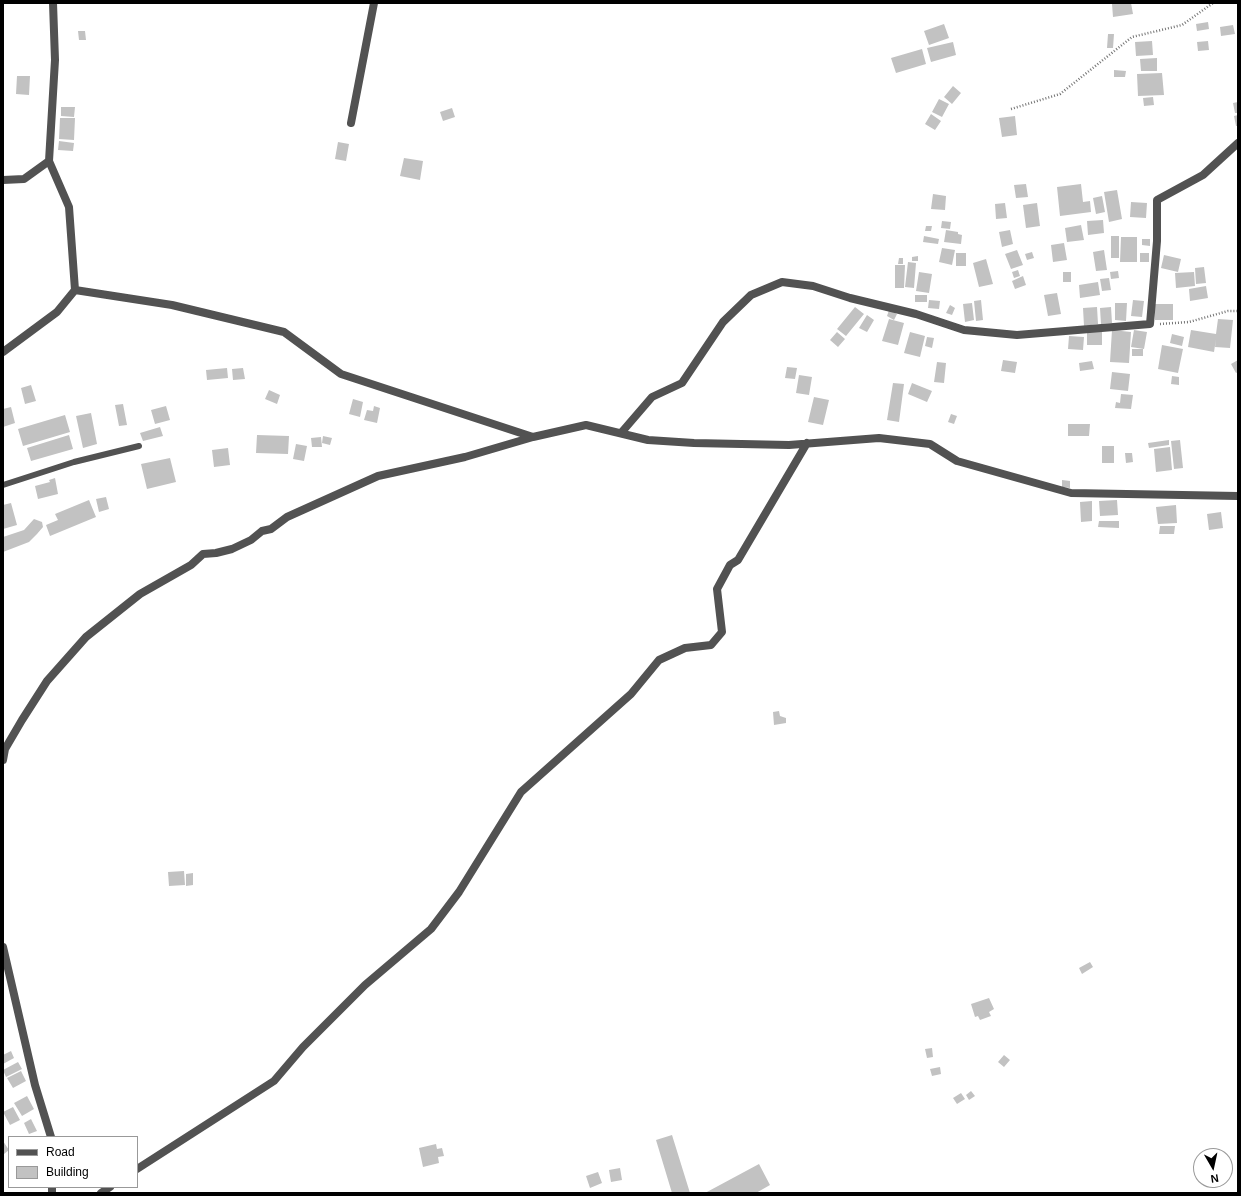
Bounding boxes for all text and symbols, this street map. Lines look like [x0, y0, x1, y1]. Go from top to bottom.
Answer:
legend [8, 1136, 138, 1188]
text: Road [46, 1145, 75, 1159]
north arrow [1193, 1148, 1233, 1188]
text: Building [46, 1165, 89, 1179]
text: N [1210, 1172, 1220, 1185]

